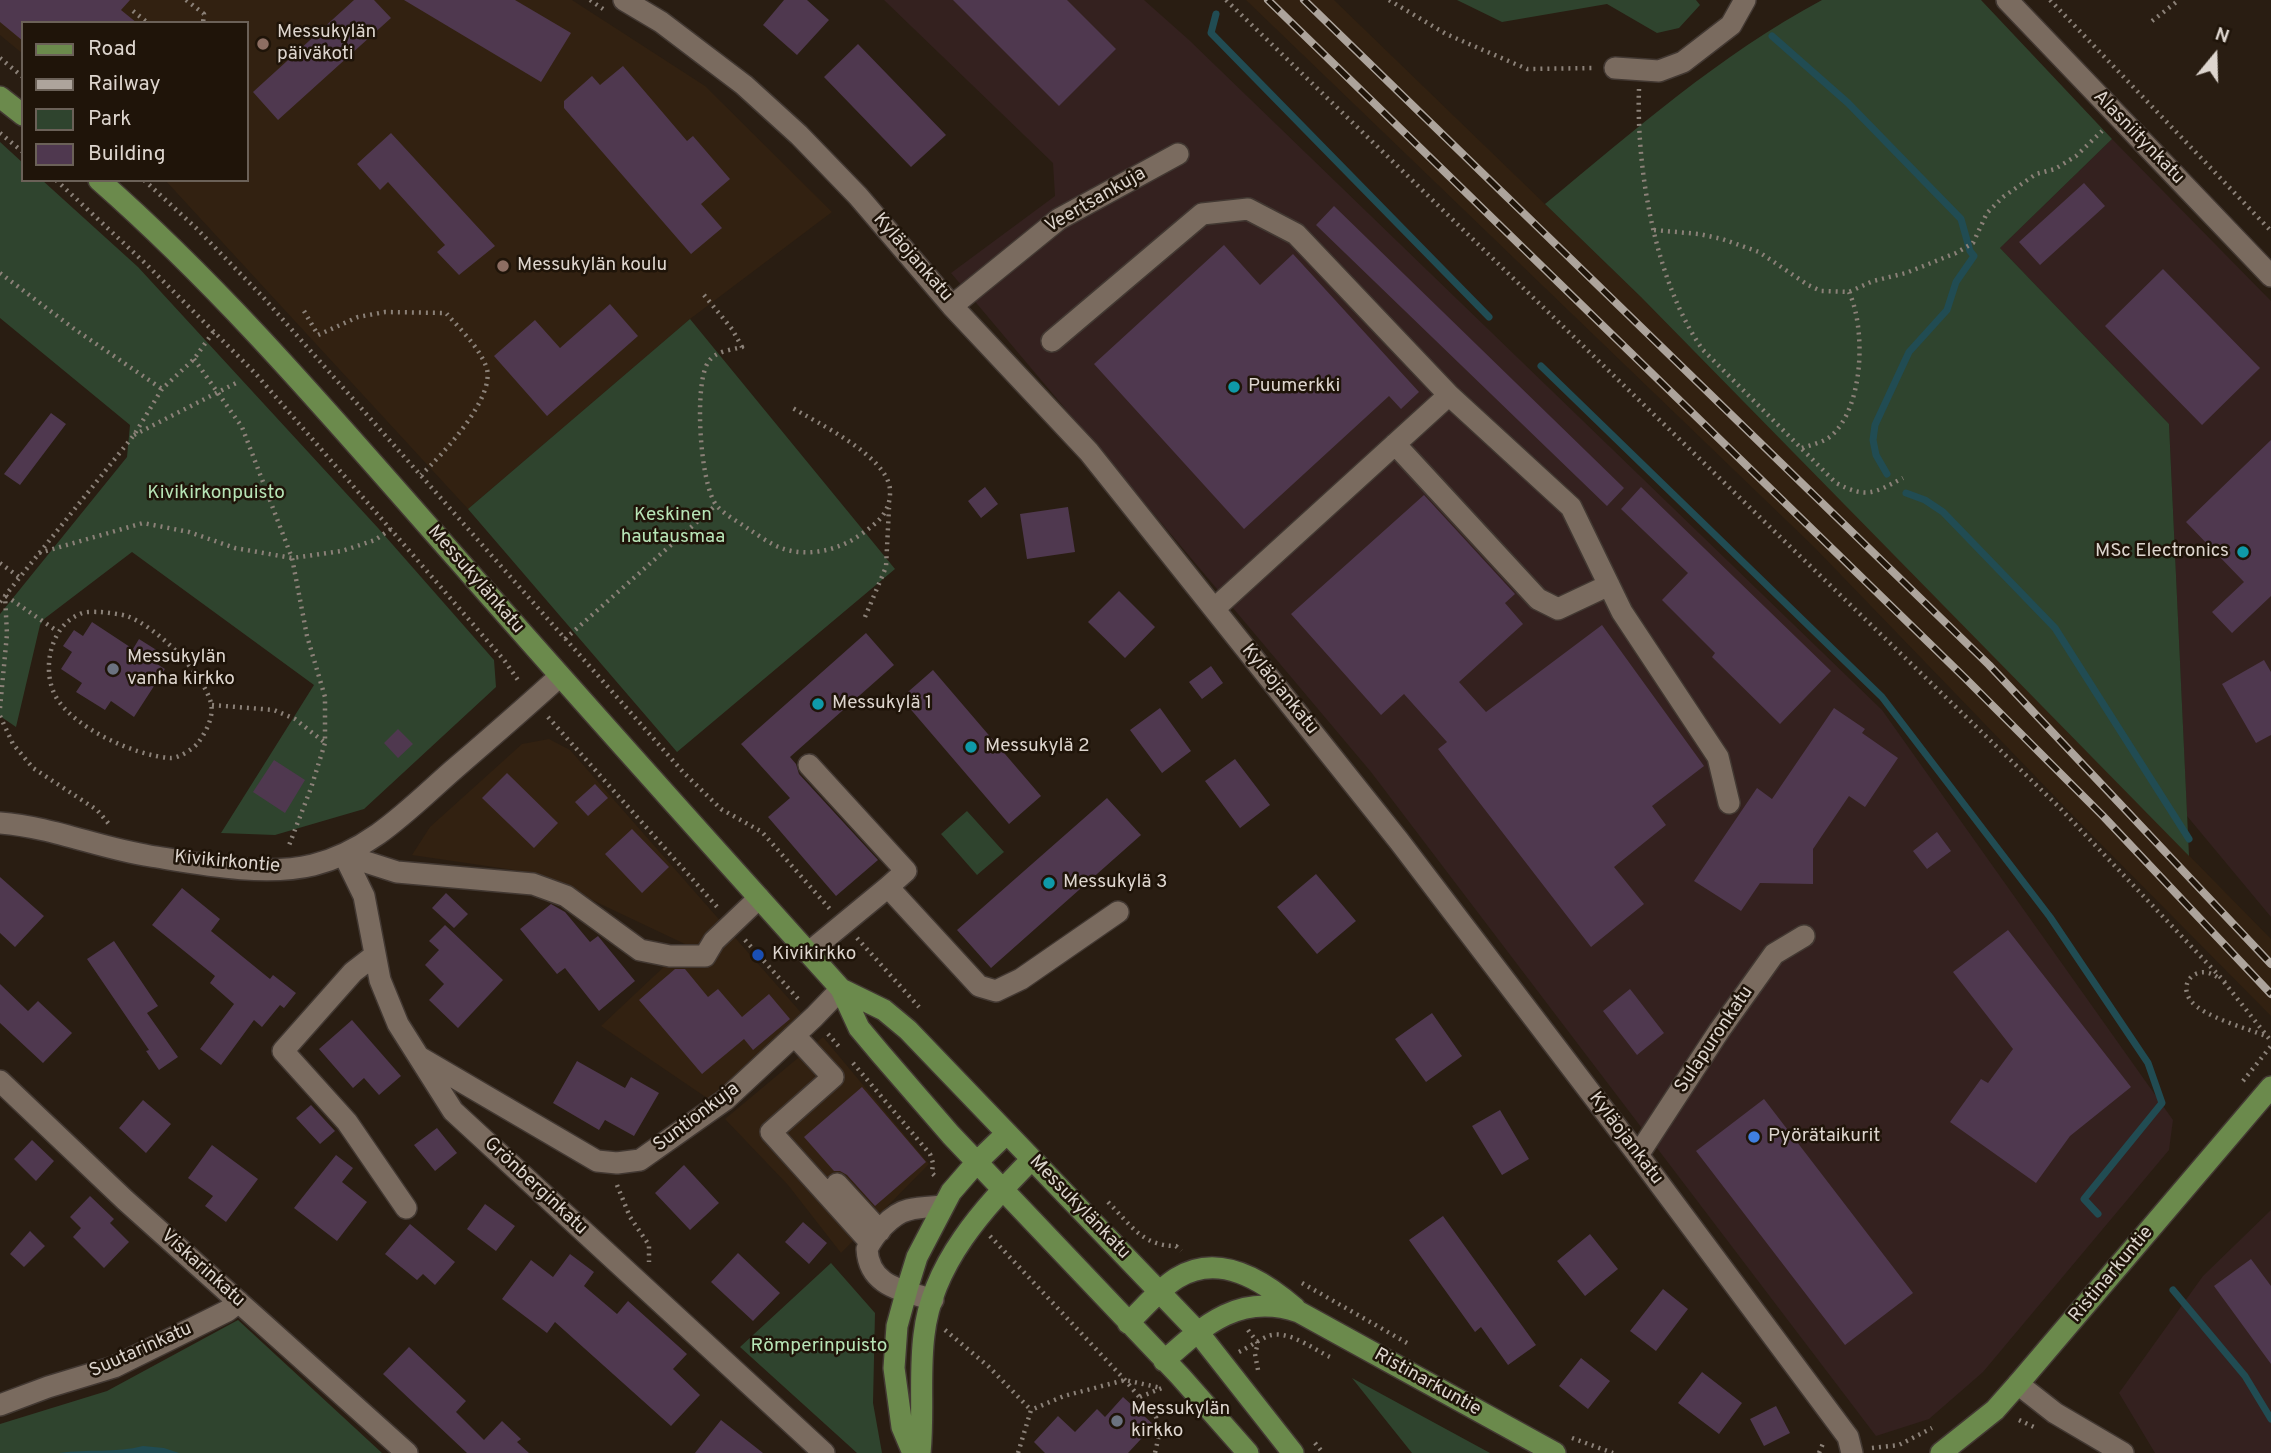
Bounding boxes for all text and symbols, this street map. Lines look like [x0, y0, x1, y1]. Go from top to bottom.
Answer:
legend [21, 21, 248, 182]
north arrow [2180, 21, 2250, 91]
place label: Messukylän päiväkoti [277, 22, 376, 66]
text: N [2211, 23, 2232, 50]
text: Road [88, 36, 137, 63]
marker: Messukylän päiväkoti [255, 36, 271, 52]
text: Railway [88, 71, 161, 98]
street label: Alasniitynkatu [2088, 86, 2188, 190]
text: Park [88, 106, 131, 133]
text: Building [88, 141, 166, 168]
street label: Veertsankuja [1042, 163, 1150, 239]
street label: Kyläojankatu [867, 209, 957, 307]
place label: Messukylän koulu [517, 255, 667, 277]
marker: Messukylän koulu [495, 258, 511, 274]
place label: Puumerkki [1248, 376, 1340, 398]
marker: Puumerkki [1226, 379, 1242, 395]
park label: Kivikirkonpuisto [147, 483, 285, 505]
park label: Keskinen hautausmaa [621, 505, 725, 549]
street label: Messukylänkatu [422, 521, 528, 639]
place label: MSc Electronics [2095, 541, 2229, 563]
marker: MSc Electronics [2235, 544, 2251, 560]
street label: Kyläojankatu [1236, 640, 1322, 740]
place label: Messukylän vanha kirkko [127, 647, 235, 691]
marker: Messukylän vanha kirkko [105, 661, 121, 677]
place label: Messukylä 1 [832, 693, 932, 715]
marker: Messukylä 1 [810, 696, 826, 712]
place label: Messukylä 2 [985, 736, 1090, 758]
marker: Messukylä 2 [963, 739, 979, 755]
street label: Kivikirkontie [173, 847, 281, 879]
place label: Messukylä 3 [1063, 872, 1167, 894]
marker: Messukylä 3 [1041, 875, 1057, 891]
place label: Kivikirkko [772, 944, 856, 966]
marker: Kivikirkko [750, 947, 766, 963]
street label: Sulapuronkatu [1671, 982, 1759, 1098]
street label: Suntionkuja [650, 1078, 744, 1158]
street label: Kyläojankatu [1583, 1088, 1667, 1190]
place label: Pyörätaikurit [1768, 1126, 1880, 1148]
marker: Pyörätaikurit [1746, 1129, 1762, 1145]
street label: Grönberginkatu [479, 1133, 591, 1241]
street label: Messukylänkatu [1024, 1151, 1134, 1265]
street label: Ristinarkuntie [2065, 1222, 2159, 1328]
street label: Viskarinkatu [155, 1225, 249, 1313]
street label: Suutarinkatu [86, 1318, 196, 1384]
park label: Römperinpuisto [751, 1336, 887, 1358]
street label: Ristinarkuntie [1369, 1344, 1485, 1422]
place label: Messukylän kirkko [1131, 1399, 1230, 1443]
marker: Messukylän kirkko [1109, 1413, 1125, 1429]

